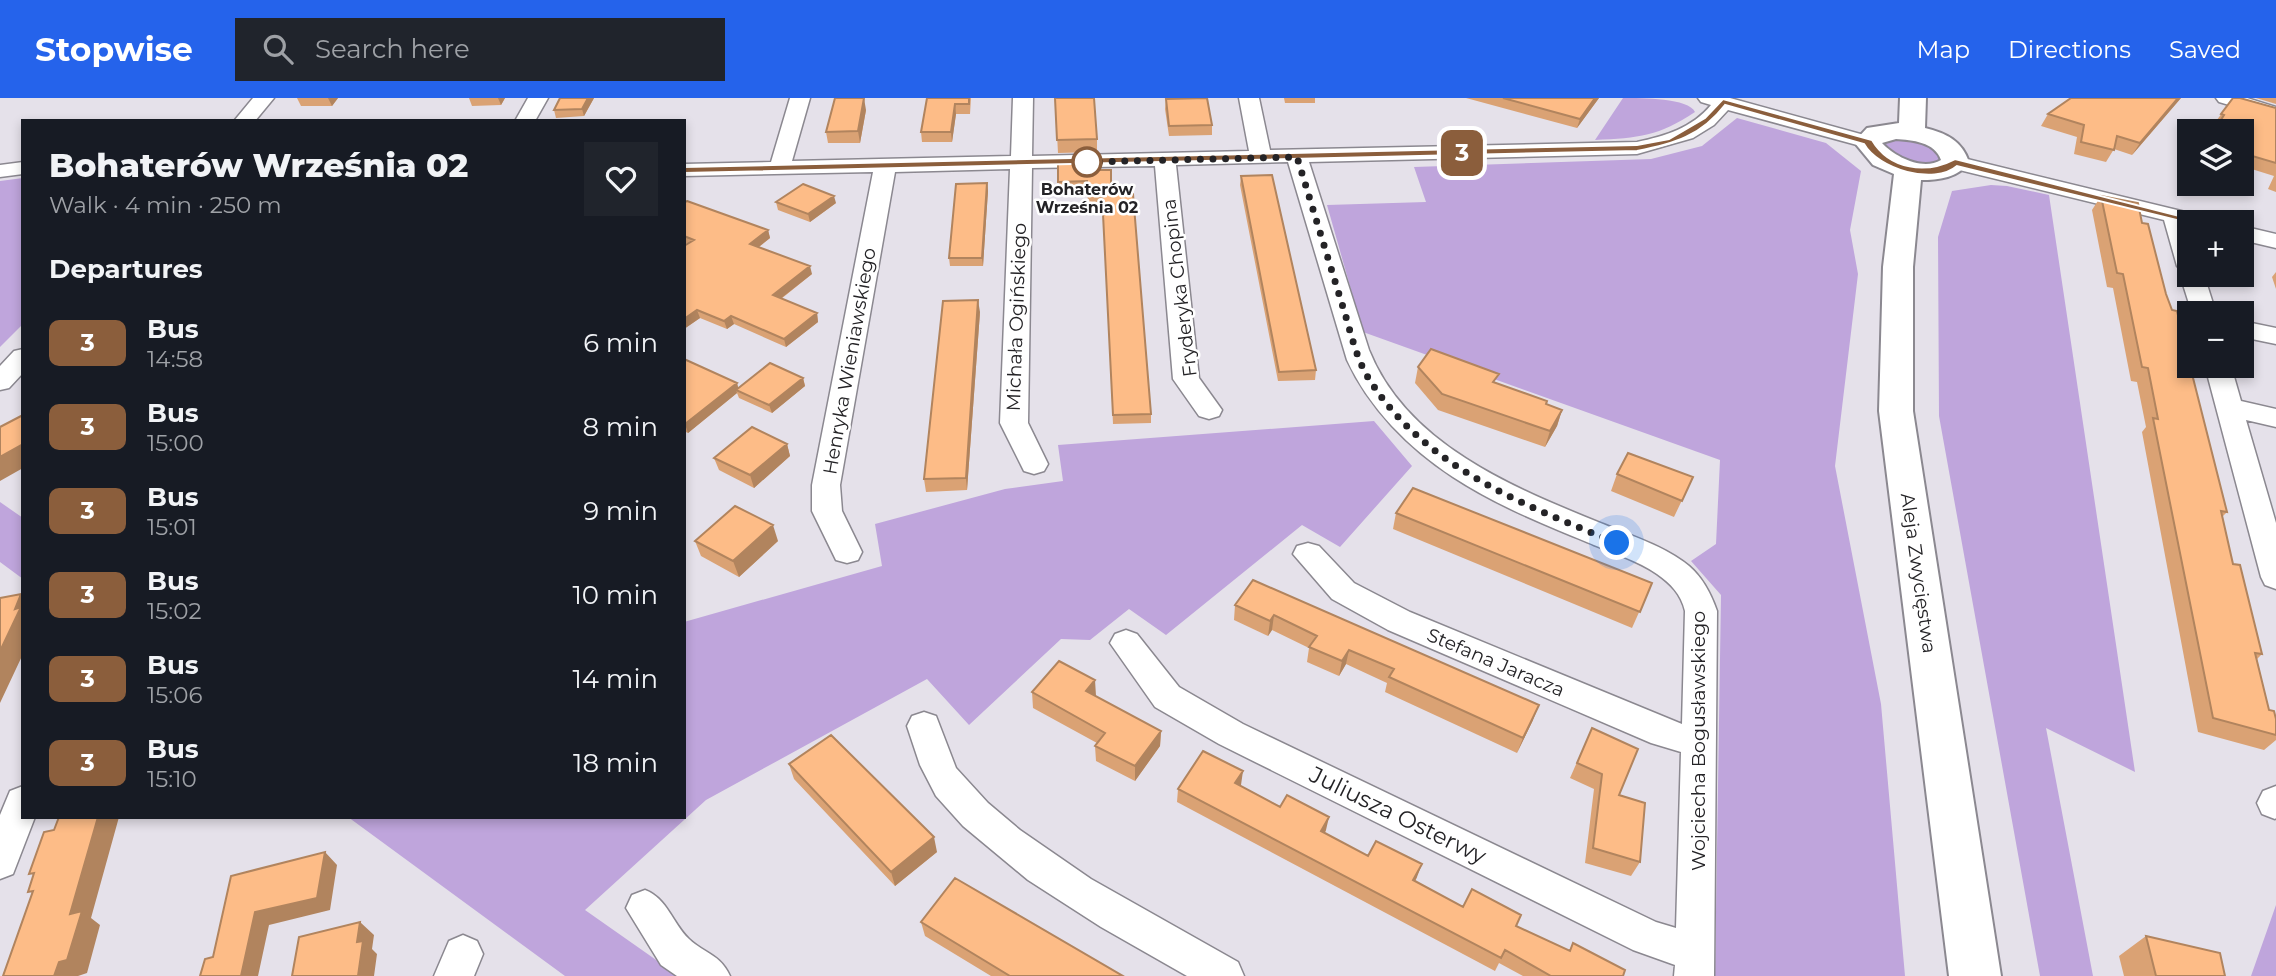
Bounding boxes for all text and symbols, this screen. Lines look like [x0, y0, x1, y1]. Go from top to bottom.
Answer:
search box [235, 18, 725, 81]
text: Stopwise [35, 29, 193, 69]
icon: search [259, 30, 297, 68]
text: Search here [315, 33, 470, 65]
text: Map [1917, 35, 1970, 64]
text: Directions [2008, 35, 2131, 64]
text: Saved [2169, 35, 2241, 64]
map controls [2177, 119, 2254, 378]
button: layers [2177, 119, 2254, 196]
line badge: 3 [1439, 130, 1485, 176]
text: 3 [1455, 138, 1469, 167]
button: heart [584, 142, 658, 216]
text: Bohaterów Września 02 [49, 145, 468, 185]
marker: Bohaterów Września 02 [1072, 147, 1102, 177]
place label: Bohaterów Września 02 [1036, 180, 1138, 217]
text: Walk · 4 min · 250 m [49, 191, 282, 219]
street label: Fryderyka Chopina [1157, 198, 1202, 378]
button: + [2177, 210, 2254, 287]
street label: Michała Ogińskiego [1002, 222, 1031, 412]
street label: Henryka Wieniawskiego [818, 246, 881, 476]
text: Departures [49, 253, 203, 285]
button: − [2177, 301, 2254, 378]
text: Bus [147, 313, 199, 345]
text: 6 min [583, 327, 658, 359]
text: 3 [80, 328, 95, 357]
text: 14:58 [147, 345, 203, 373]
text: Bus [147, 397, 199, 429]
text: 8 min [582, 411, 658, 443]
text: 3 [80, 412, 95, 441]
text: 15:00 [147, 429, 204, 457]
text: Bus [147, 481, 199, 513]
street label: Aleja Zwycięstwa [1896, 491, 1941, 655]
text: 9 min [583, 495, 658, 527]
text: 3 [80, 496, 95, 525]
text: 15:01 [147, 513, 197, 541]
your location [1599, 525, 1634, 560]
text: Bus [147, 565, 199, 597]
text: 10 min [572, 579, 658, 611]
text: 3 [80, 580, 95, 609]
text: 15:02 [147, 597, 202, 625]
street label: Wojciecha Bogusławskiego [1687, 611, 1710, 871]
street label: Stefana Jaracza [1424, 623, 1568, 702]
text: Bus [147, 649, 199, 681]
text: 14 min [572, 663, 658, 695]
text: 3 [80, 664, 95, 693]
text: 15:06 [147, 681, 202, 709]
text: Bus [147, 733, 199, 765]
text: 18 min [573, 747, 658, 779]
text: 3 [80, 748, 95, 777]
street label: Juliusza Osterwy [1304, 760, 1491, 870]
text: 15:10 [147, 765, 197, 793]

